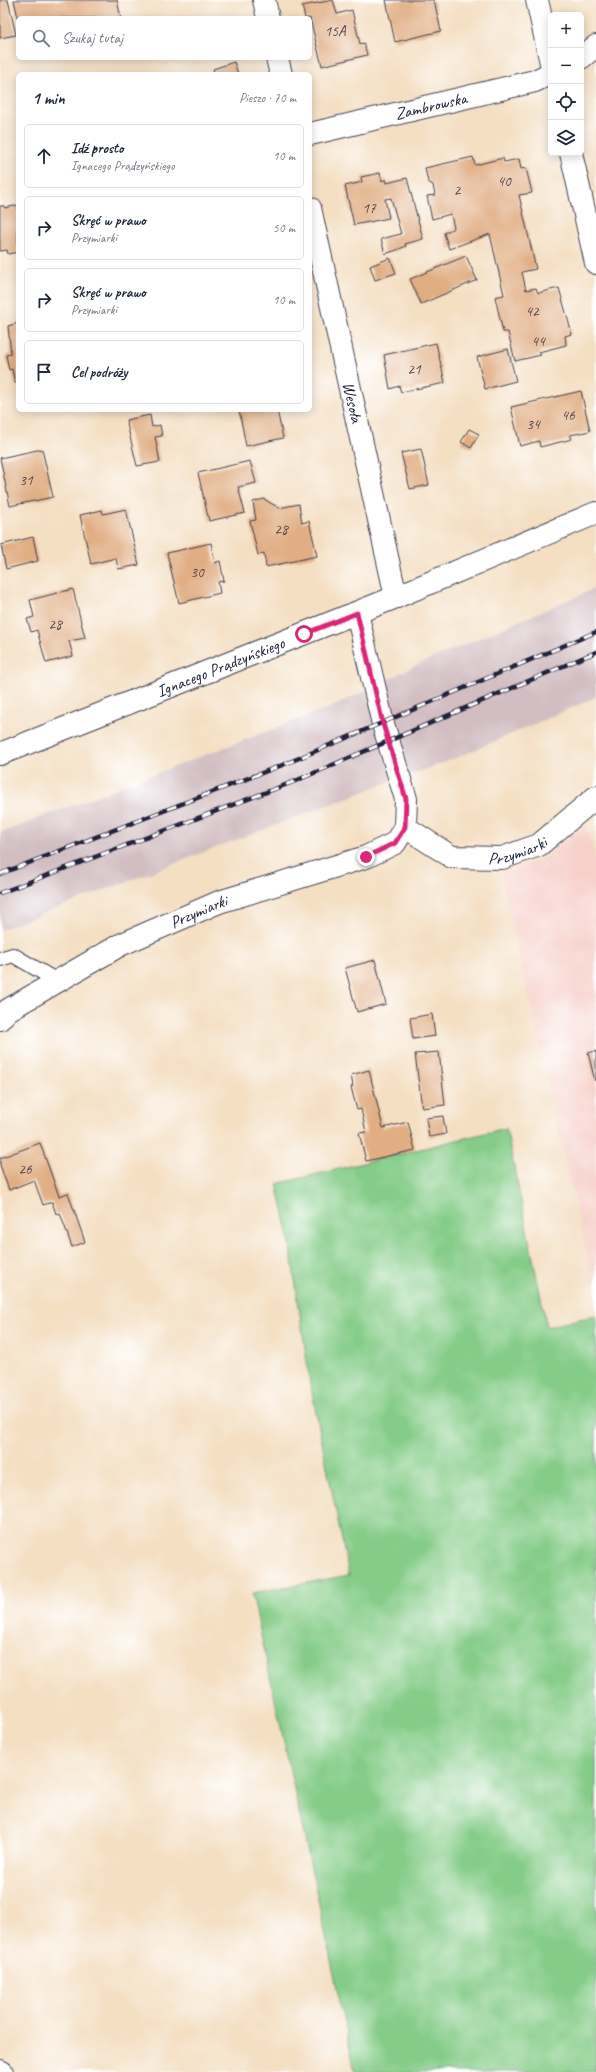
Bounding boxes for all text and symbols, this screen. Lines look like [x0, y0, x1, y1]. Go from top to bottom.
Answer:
map controls [548, 12, 584, 156]
button: + [548, 12, 584, 48]
search box [16, 16, 312, 60]
house number: 15A [324, 22, 347, 41]
icon: search [30, 27, 52, 49]
text: Szukaj tutaj [62, 29, 123, 48]
button: − [548, 48, 584, 84]
button: locate [548, 84, 584, 120]
street label: Zambrowska [393, 87, 471, 125]
text: 1 min [32, 88, 65, 109]
text: Pieszo · 70 m [239, 90, 296, 106]
button: layers [548, 120, 584, 156]
text: Idź prosto [71, 139, 124, 158]
icon: ahead [33, 145, 55, 167]
text: 10 m [273, 148, 295, 164]
text: Ignacego Prądzyńskiego [71, 158, 175, 174]
house number: 40 [497, 172, 512, 191]
house number: 2 [454, 181, 462, 200]
house number: 17 [362, 199, 377, 218]
text: Skręć w prawo [71, 211, 146, 230]
icon: right [33, 217, 55, 239]
text: 50 m [273, 220, 295, 236]
text: Przymiarki [71, 230, 117, 246]
text: Skręć w prawo [71, 283, 146, 302]
icon: right [33, 289, 55, 311]
text: 10 m [273, 292, 295, 308]
text: Przymiarki [71, 302, 117, 318]
house number: 42 [525, 302, 540, 321]
house number: 44 [531, 332, 546, 351]
house number: 21 [407, 360, 422, 379]
icon: arrive [33, 361, 55, 383]
text: Cel podróży [71, 363, 127, 382]
street label: Wesoła [338, 380, 367, 426]
house number: 46 [561, 406, 576, 425]
house number: 34 [526, 415, 541, 434]
house number: 31 [19, 471, 34, 490]
house number: 28 [274, 520, 289, 539]
house number: 30 [190, 563, 205, 582]
house number: 28 [48, 615, 63, 634]
route start [295, 625, 313, 643]
street label: Ignacego Prądzyńskiego [154, 632, 288, 702]
street label: Przymiarki [488, 831, 554, 869]
route end [357, 848, 375, 866]
street label: Przymiarki [167, 889, 232, 933]
house number: 26 [18, 1160, 33, 1179]

